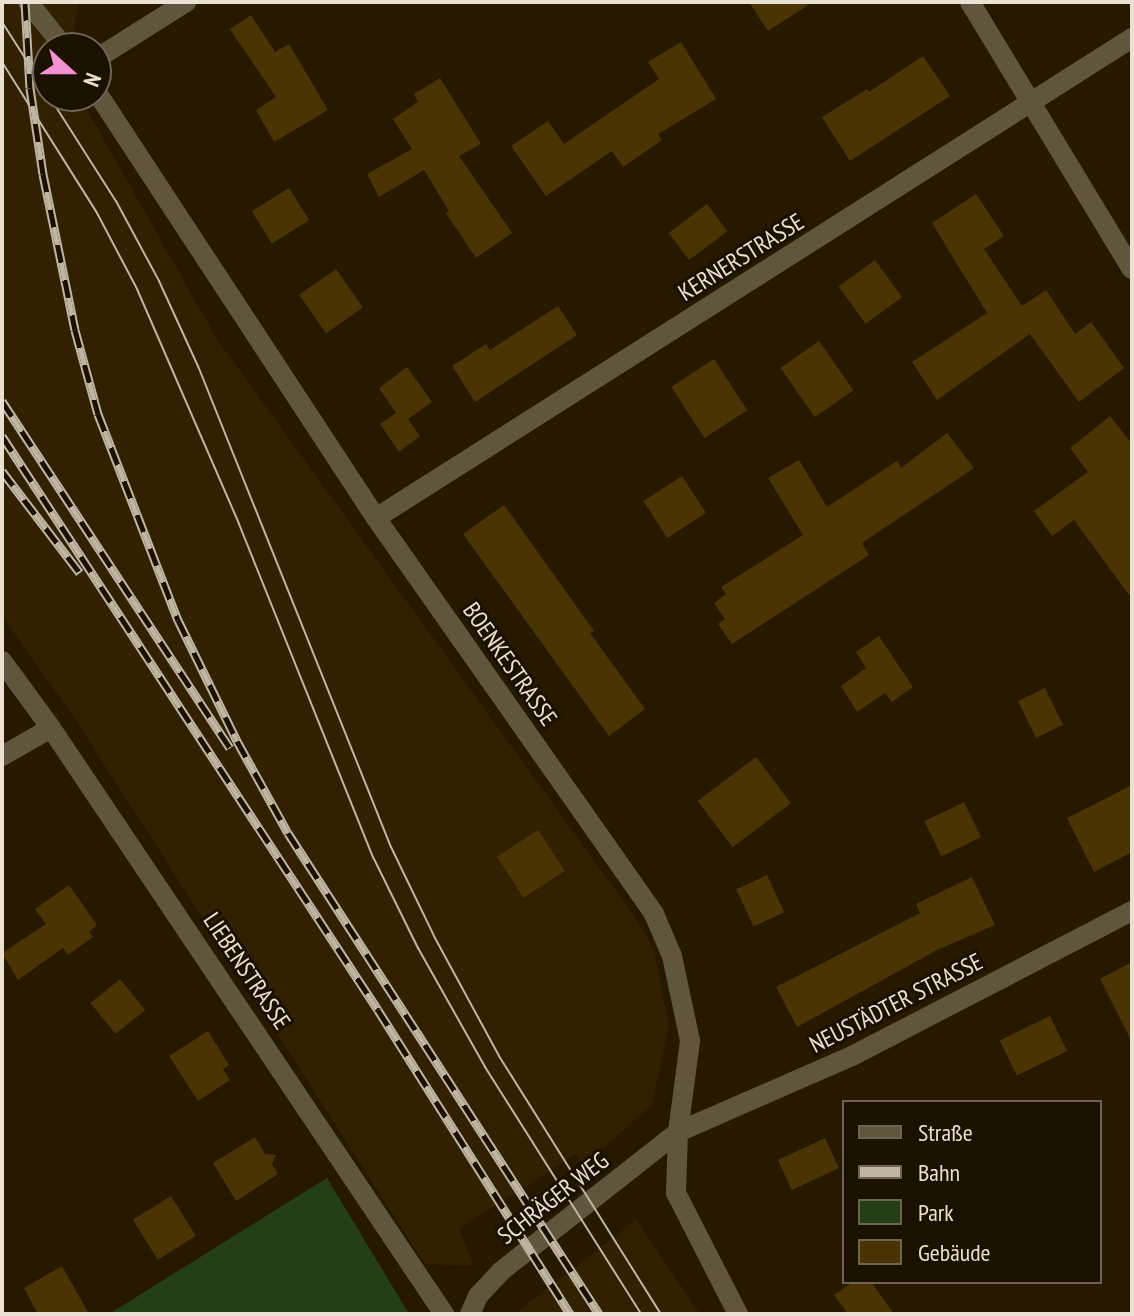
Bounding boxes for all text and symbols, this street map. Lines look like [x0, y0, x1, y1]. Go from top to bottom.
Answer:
north arrow [32, 32, 112, 112]
text: N [77, 69, 108, 90]
street label: KERNERSTRASSE [673, 207, 809, 307]
street label: BOENKESTRASSE [457, 597, 563, 731]
street label: LIEBENSTRASSE [197, 907, 297, 1035]
street label: NEUSTÄDTER STRASSE [805, 947, 987, 1059]
legend [842, 1100, 1102, 1284]
text: Straße [918, 1117, 973, 1148]
street label: SCHRÄGER WEG [492, 1146, 614, 1250]
text: Bahn [918, 1157, 960, 1188]
text: Park [918, 1197, 954, 1228]
text: Gebäude [918, 1237, 990, 1268]

